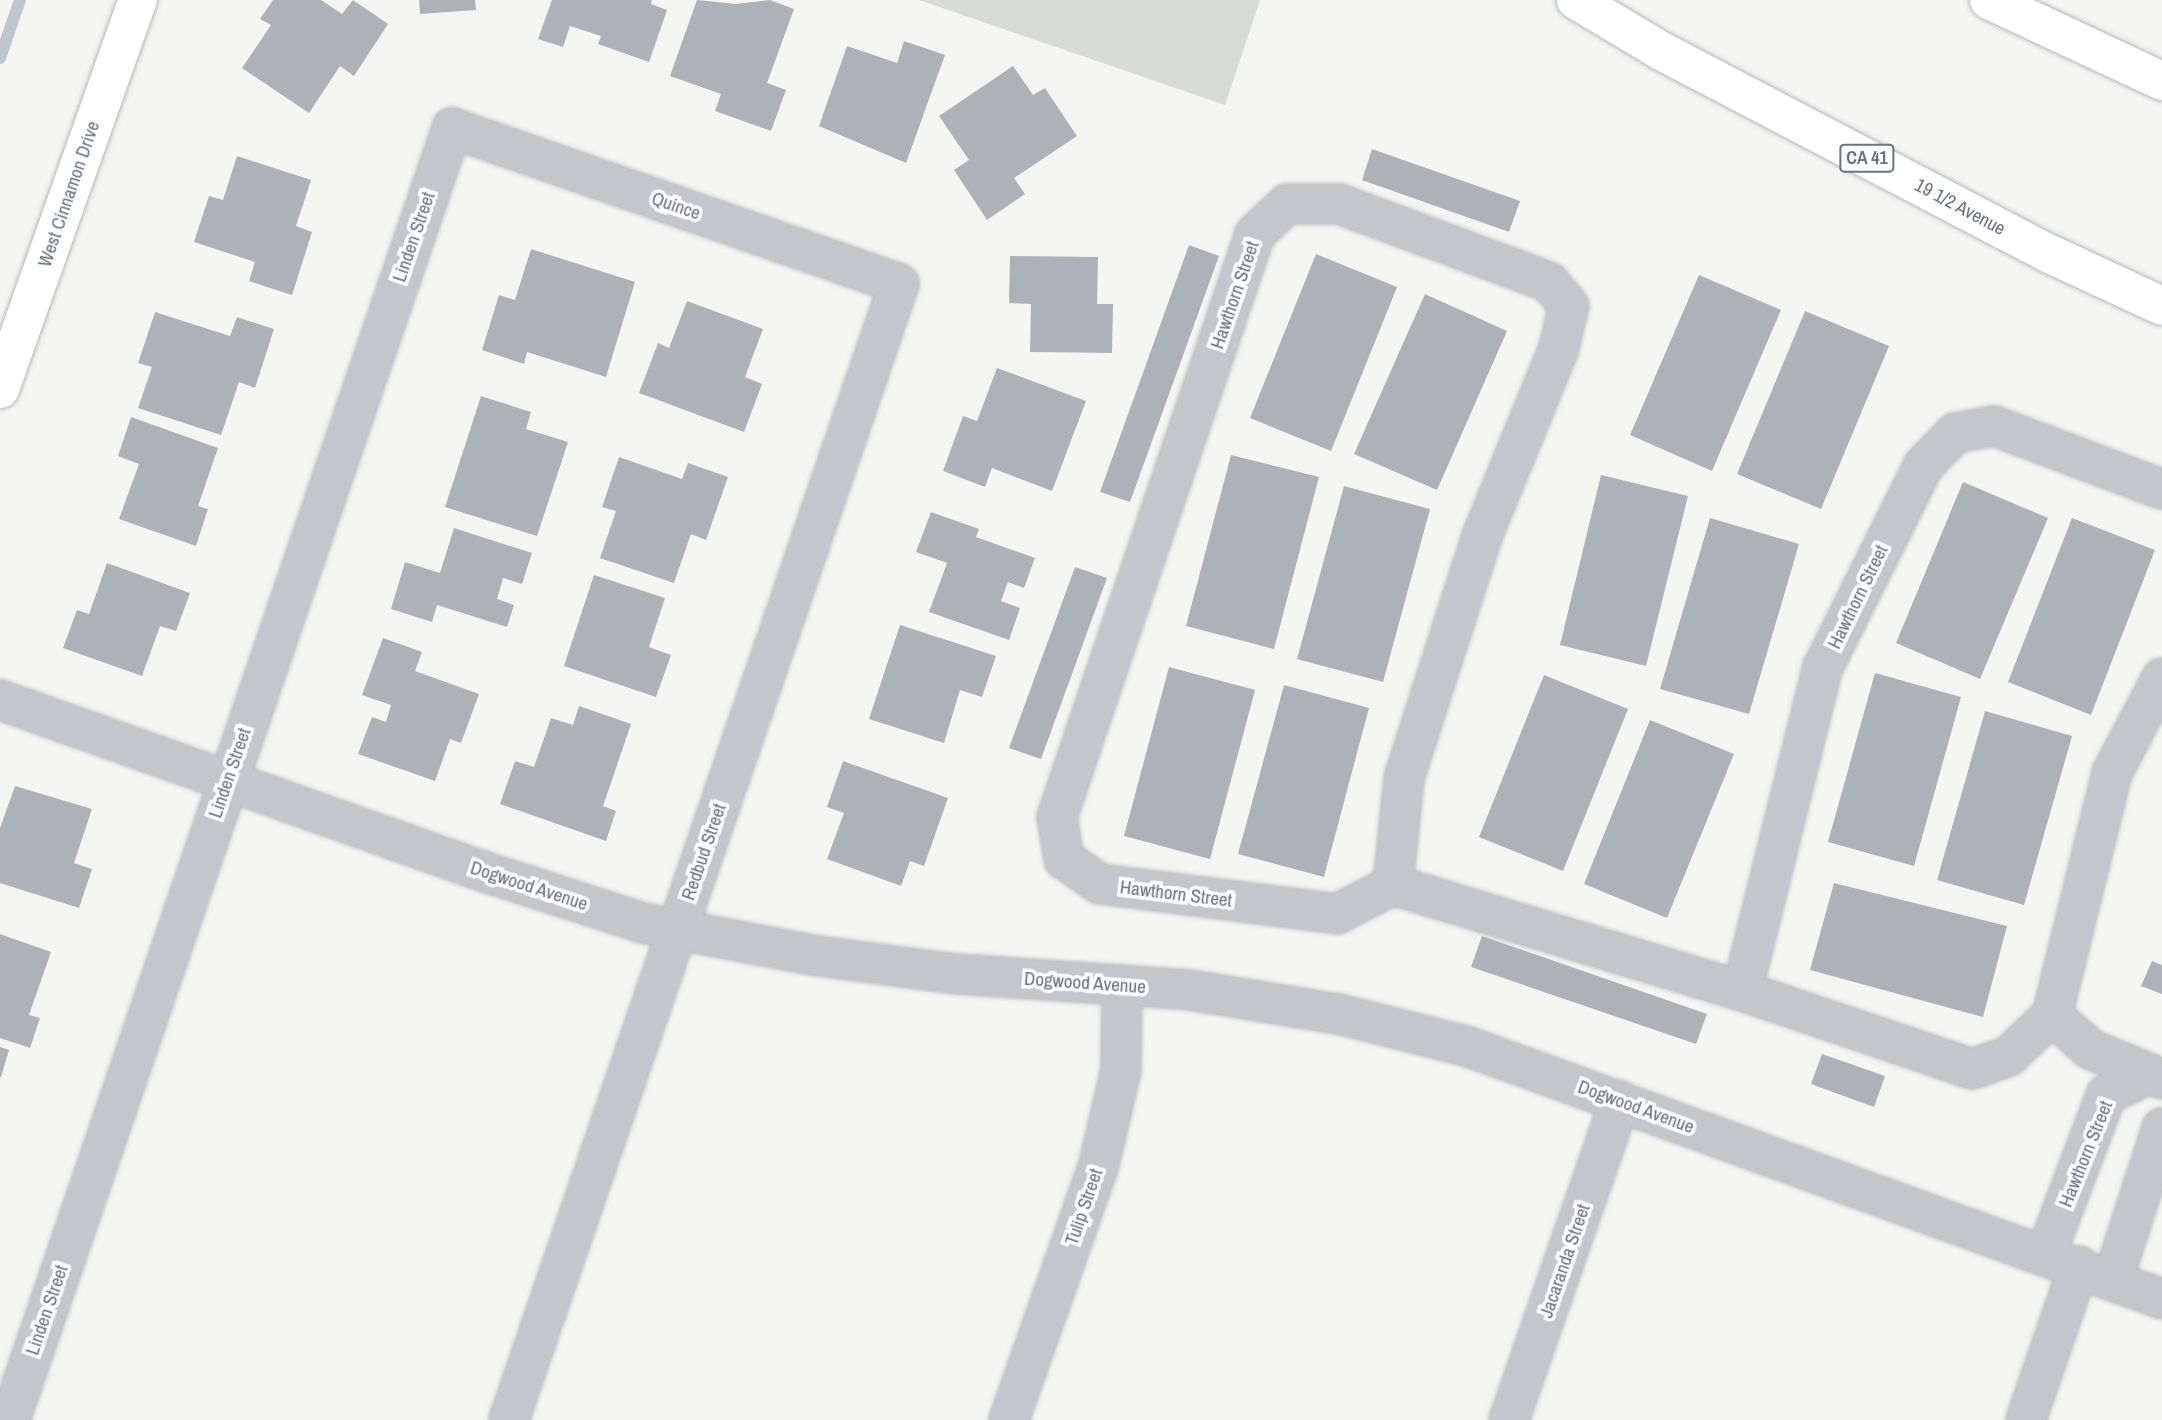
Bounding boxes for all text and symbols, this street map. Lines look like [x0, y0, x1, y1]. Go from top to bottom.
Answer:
street label: West Cinnamon Drive [33, 118, 105, 270]
road number: CA 41 [1839, 144, 1895, 173]
street label: 19 1/2 Avenue [1910, 173, 2010, 241]
street label: Quince [649, 187, 703, 225]
street label: Linden Street [388, 189, 440, 285]
street label: Hawthorn Street [1206, 238, 1264, 352]
street label: Hawthorn Street [1823, 541, 1893, 653]
street label: Linden Street [204, 725, 256, 821]
street label: Redbud Street [677, 801, 731, 903]
street label: Dogwood Avenue [467, 856, 591, 916]
street label: Hawthorn Street [1119, 876, 1233, 912]
street label: Dogwood Avenue [1023, 967, 1147, 999]
street label: Dogwood Avenue [1574, 1075, 1698, 1139]
street label: Hawthorn Street [2054, 1098, 2118, 1210]
street label: Tulip Street [1060, 1166, 1108, 1248]
street label: Jacaranda Street [1535, 1201, 1595, 1321]
street label: Linden Street [21, 1262, 73, 1358]

